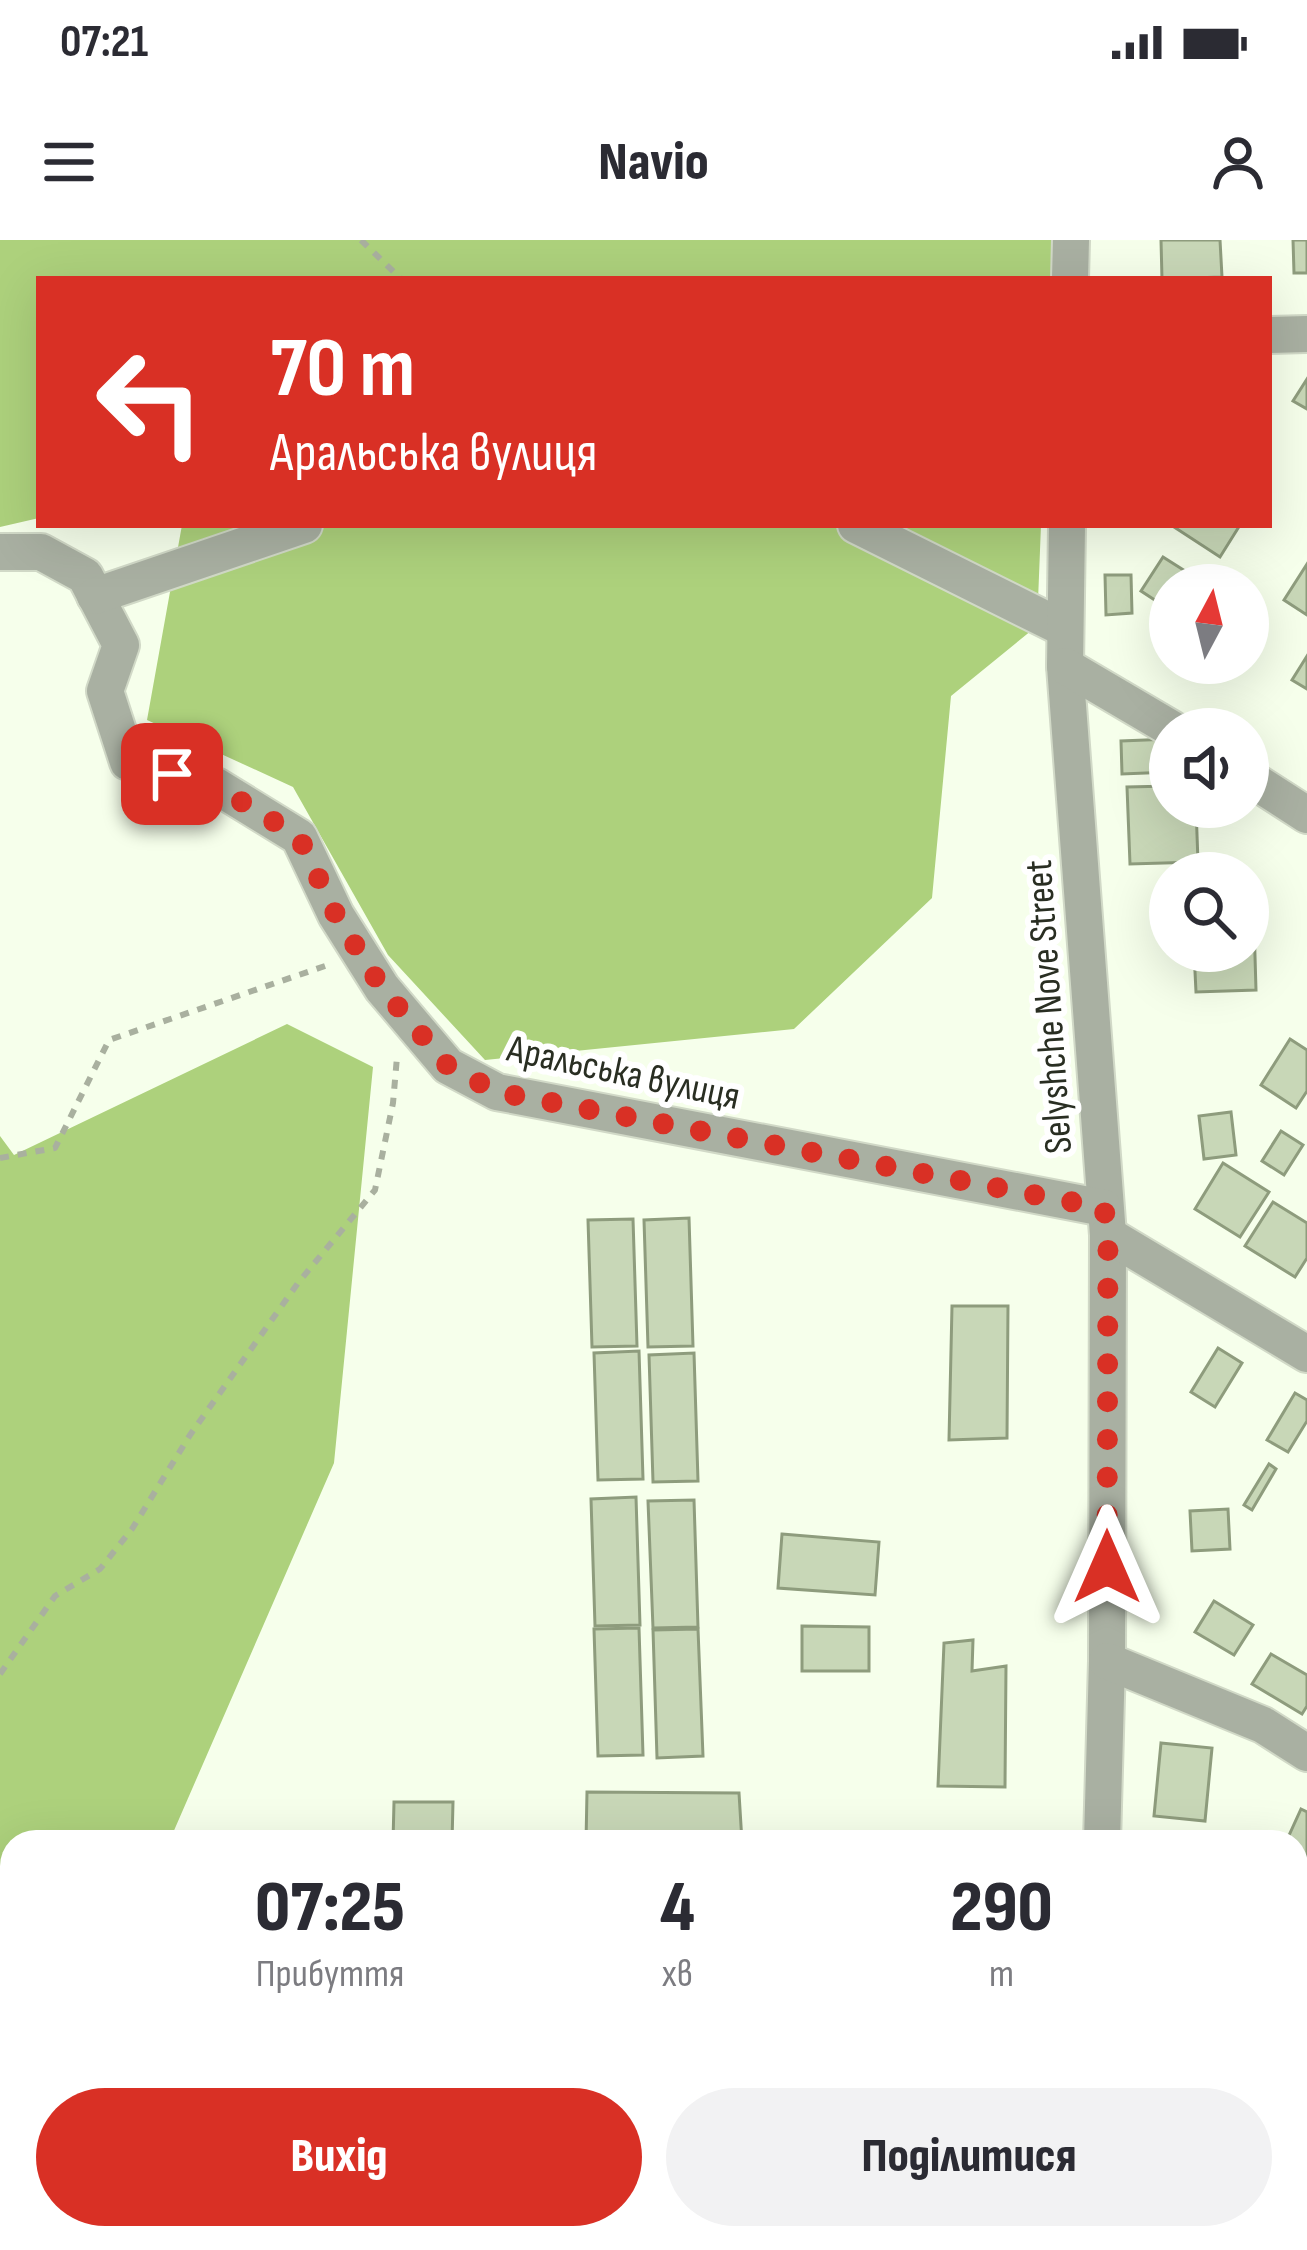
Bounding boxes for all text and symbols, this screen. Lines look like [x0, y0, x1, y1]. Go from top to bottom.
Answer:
text: 07:21 [60, 15, 148, 70]
icon: menu [36, 129, 102, 195]
icon: person [1205, 129, 1271, 195]
text: Navio [598, 130, 709, 195]
text: 70 m [270, 319, 415, 420]
icon: left [72, 324, 228, 480]
text: Аральська вулиця [270, 421, 597, 486]
north arrow [1149, 564, 1269, 684]
map controls [1149, 564, 1269, 972]
button: sound [1149, 708, 1269, 828]
pin [121, 723, 223, 825]
icon: arrive [139, 741, 205, 807]
button: search [1149, 852, 1269, 972]
street label: Selyshche Nove Street [1016, 858, 1083, 1155]
street label: Аральська вулиця [502, 1026, 744, 1121]
position arrow [1044, 1504, 1170, 1630]
text: 07:25 [255, 1865, 405, 1952]
text: 4 [660, 1865, 695, 1952]
text: 290 [950, 1865, 1053, 1952]
text: Прибуття [256, 1951, 404, 1998]
text: хв [662, 1951, 693, 1998]
text: m [989, 1951, 1014, 1998]
button: Вихід [36, 2088, 642, 2226]
button: Поділитися [666, 2088, 1272, 2226]

